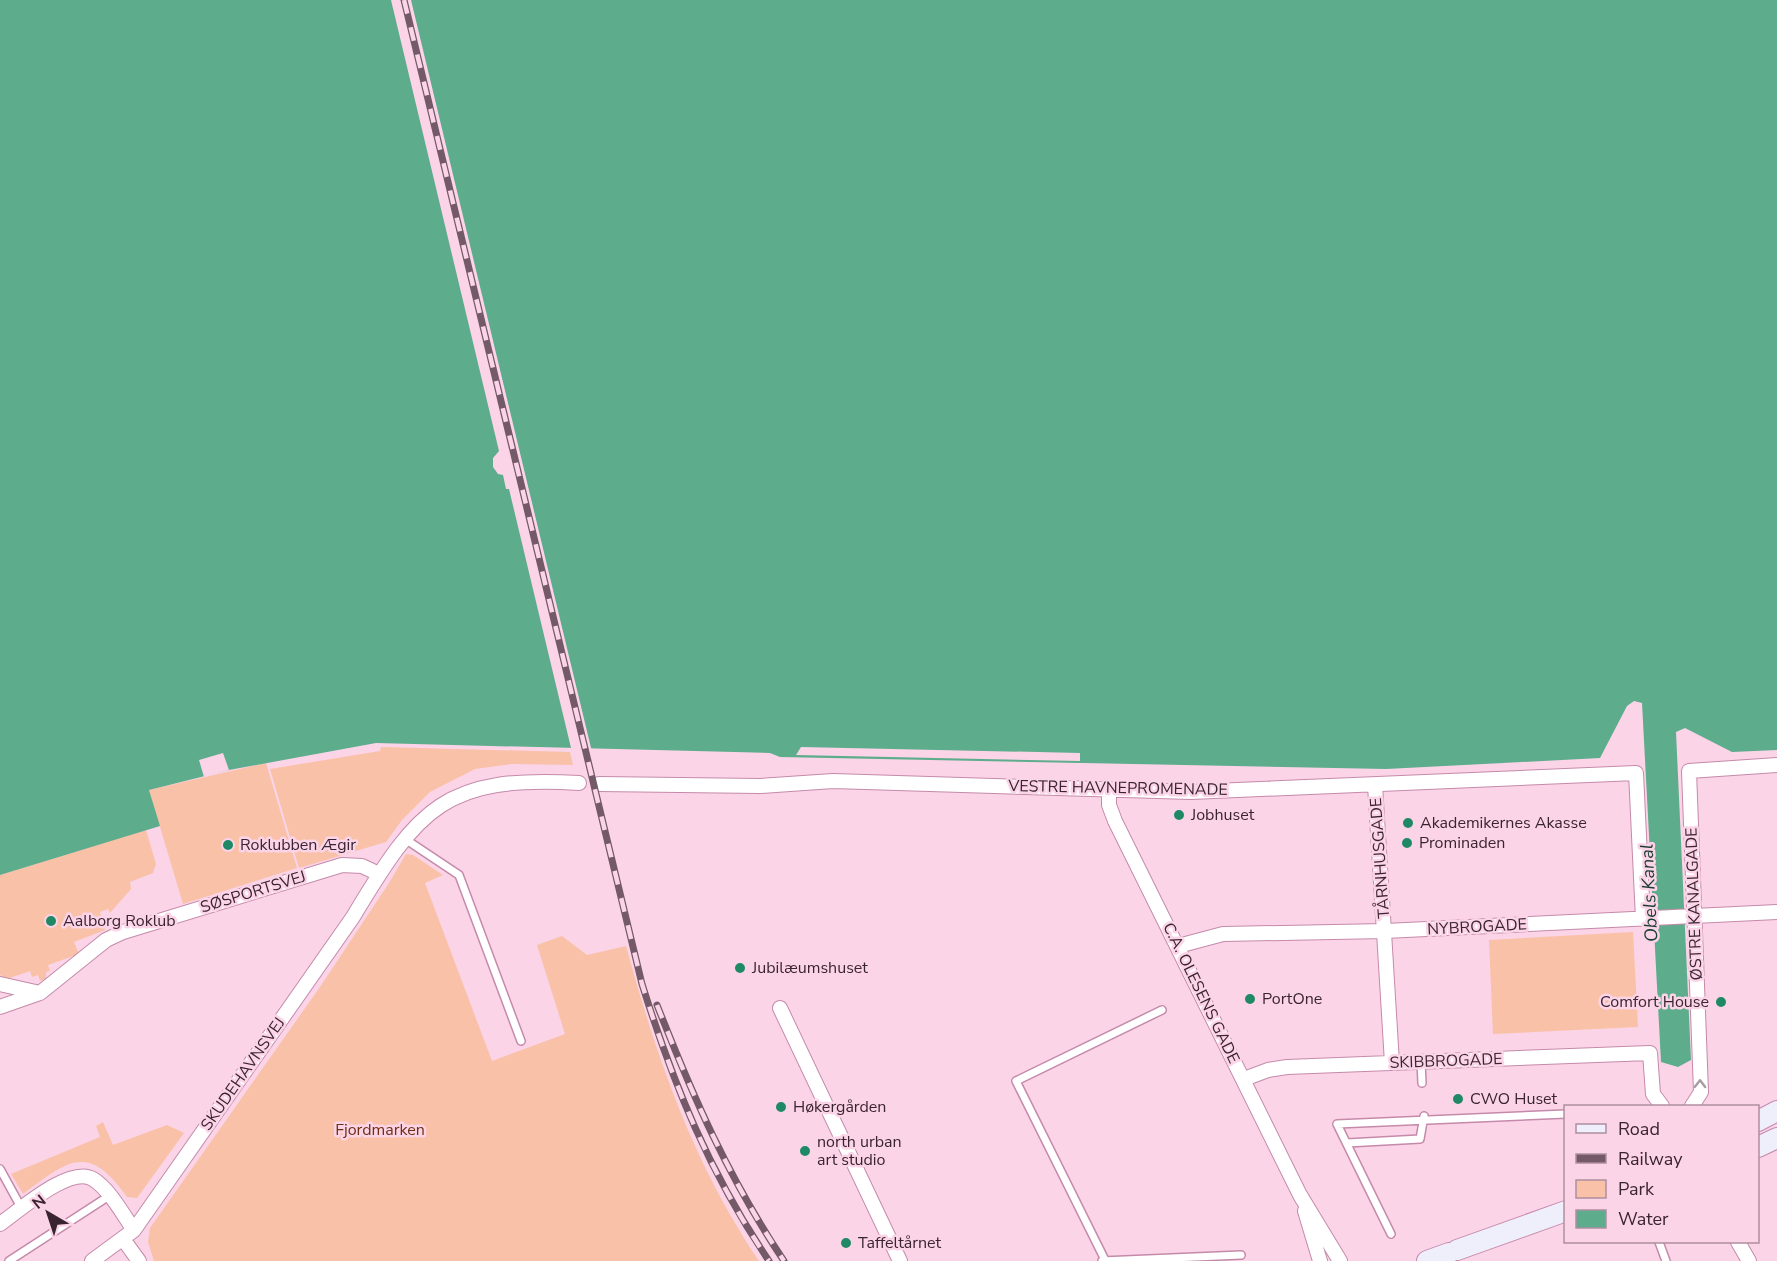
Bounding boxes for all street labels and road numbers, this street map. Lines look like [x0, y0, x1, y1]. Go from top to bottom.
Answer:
street label: VESTRE HAVNEPROMENADE [1007, 775, 1228, 801]
street label: TÅRNHUSGADE [1365, 797, 1395, 919]
street label: ØSTRE KANALGADE [1680, 827, 1708, 981]
street label: SØSPORTSVEJ [198, 866, 308, 918]
street label: NYBROGADE [1427, 913, 1527, 941]
street label: C.A. OLESENS GADE [1157, 919, 1245, 1067]
street label: SKUDEHAVNSVEJ [196, 1013, 290, 1135]
street label: SKIBBROGADE [1389, 1048, 1503, 1074]

